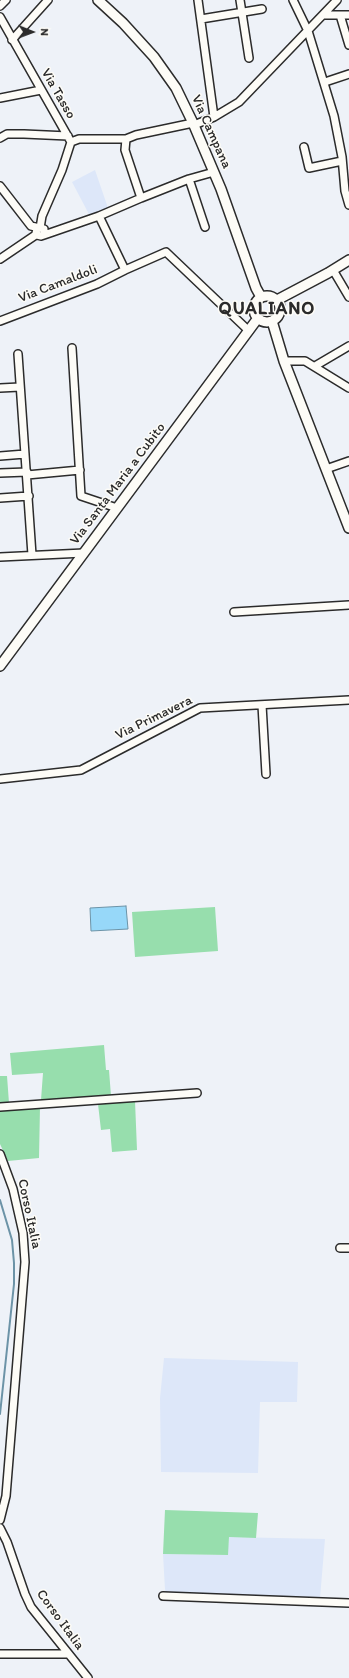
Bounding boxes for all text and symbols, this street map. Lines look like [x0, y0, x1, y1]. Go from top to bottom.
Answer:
north arrow [12, 12, 52, 52]
text: N [38, 28, 51, 36]
street label: Via Tasso [37, 66, 79, 122]
street label: Via Campana [187, 93, 235, 171]
street label: Via Camaldoli [16, 261, 100, 307]
district label: QUALIANO [219, 298, 315, 320]
street label: Via Santa Maria a Cubito [67, 420, 169, 548]
street label: Via Primavera [113, 692, 195, 744]
street label: Corso Italia [13, 1178, 45, 1250]
street label: Corso Italia [32, 1586, 88, 1654]

